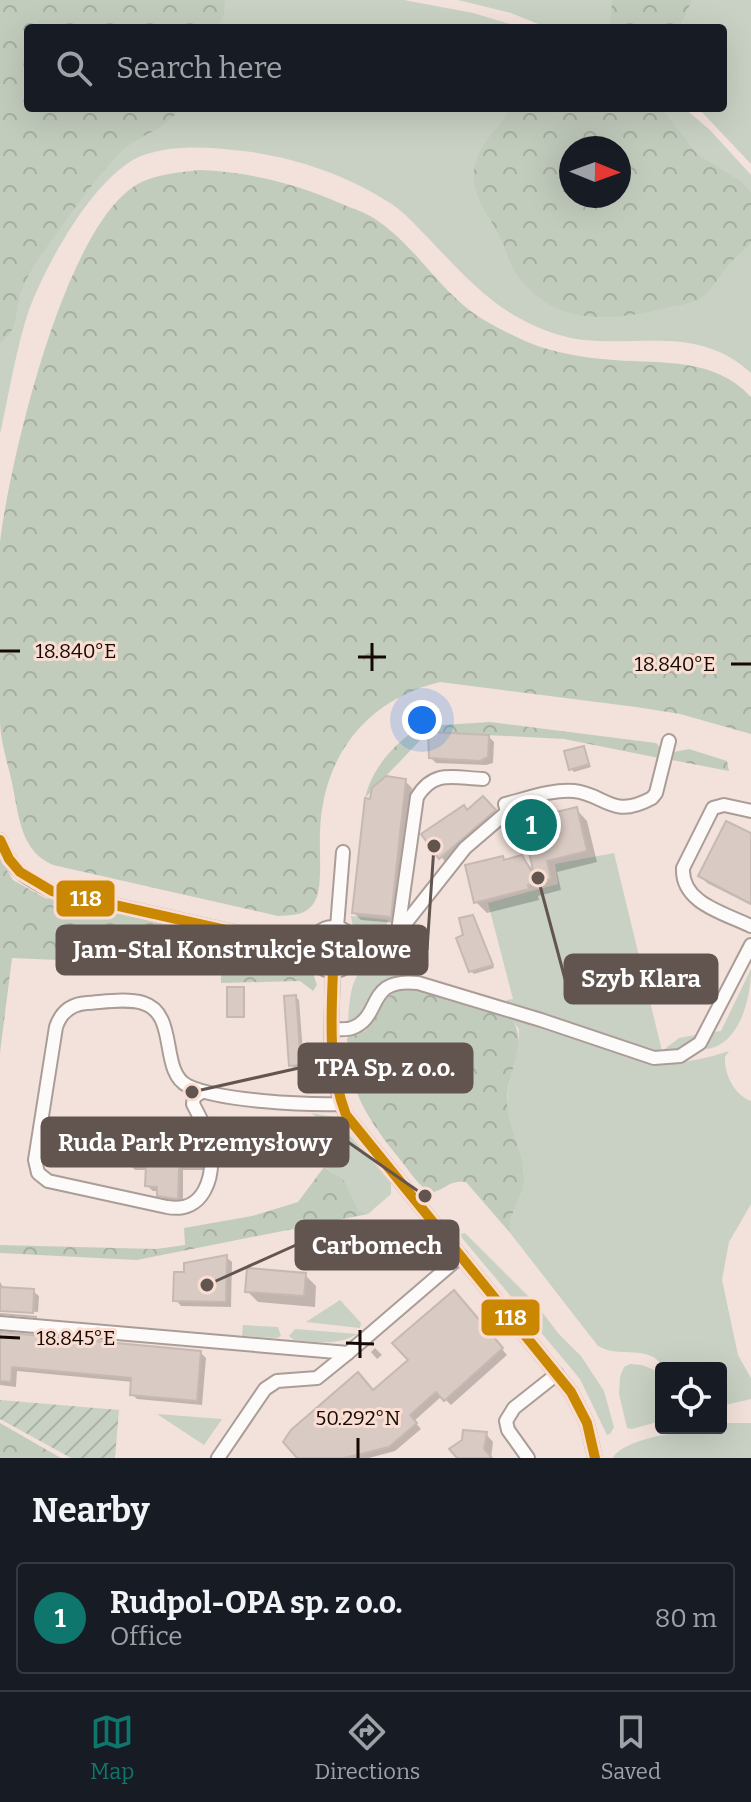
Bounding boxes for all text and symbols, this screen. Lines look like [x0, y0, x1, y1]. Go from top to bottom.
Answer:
search box [24, 24, 727, 112]
icon: search [52, 46, 96, 90]
text: Search here [116, 50, 283, 86]
north arrow [559, 136, 631, 208]
text: 18.840°E [36, 639, 116, 663]
text: 18.840°E [635, 652, 715, 676]
your location [402, 700, 442, 740]
pin: 1 [505, 795, 557, 855]
line badge: 118 [55, 879, 116, 918]
text: 118 [70, 885, 102, 912]
callout: Jam-Stal Konstrukcje Stalowe [57, 926, 427, 974]
text: Jam-Stal Konstrukcje Stalowe [71, 936, 411, 964]
callout: Szyb Klara [565, 955, 717, 1003]
text: Szyb Klara [581, 965, 702, 993]
callout: TPA Sp. z o.o. [299, 1044, 472, 1092]
text: TPA Sp. z o.o. [315, 1054, 455, 1082]
callout: Ruda Park Przemysłowy [42, 1118, 348, 1166]
text: Ruda Park Przemysłowy [58, 1129, 333, 1157]
callout: Carbomech [296, 1221, 458, 1269]
text: Carbomech [312, 1232, 442, 1260]
line badge: 118 [480, 1298, 541, 1337]
text: 118 [495, 1304, 527, 1331]
text: 18.845°E [37, 1326, 115, 1350]
map controls [655, 1362, 727, 1434]
button: locate [655, 1362, 727, 1434]
text: 50.292°N [316, 1406, 401, 1430]
text: Nearby [32, 1490, 150, 1531]
text: Rudpol-OPA sp. z o.o. [110, 1585, 403, 1621]
text: 1 [54, 1603, 66, 1634]
text: 80 m [655, 1603, 717, 1634]
text: Office [110, 1621, 182, 1652]
tab: Map [90, 1710, 134, 1785]
tab: Directions [315, 1710, 420, 1785]
tab: Saved [601, 1710, 661, 1785]

